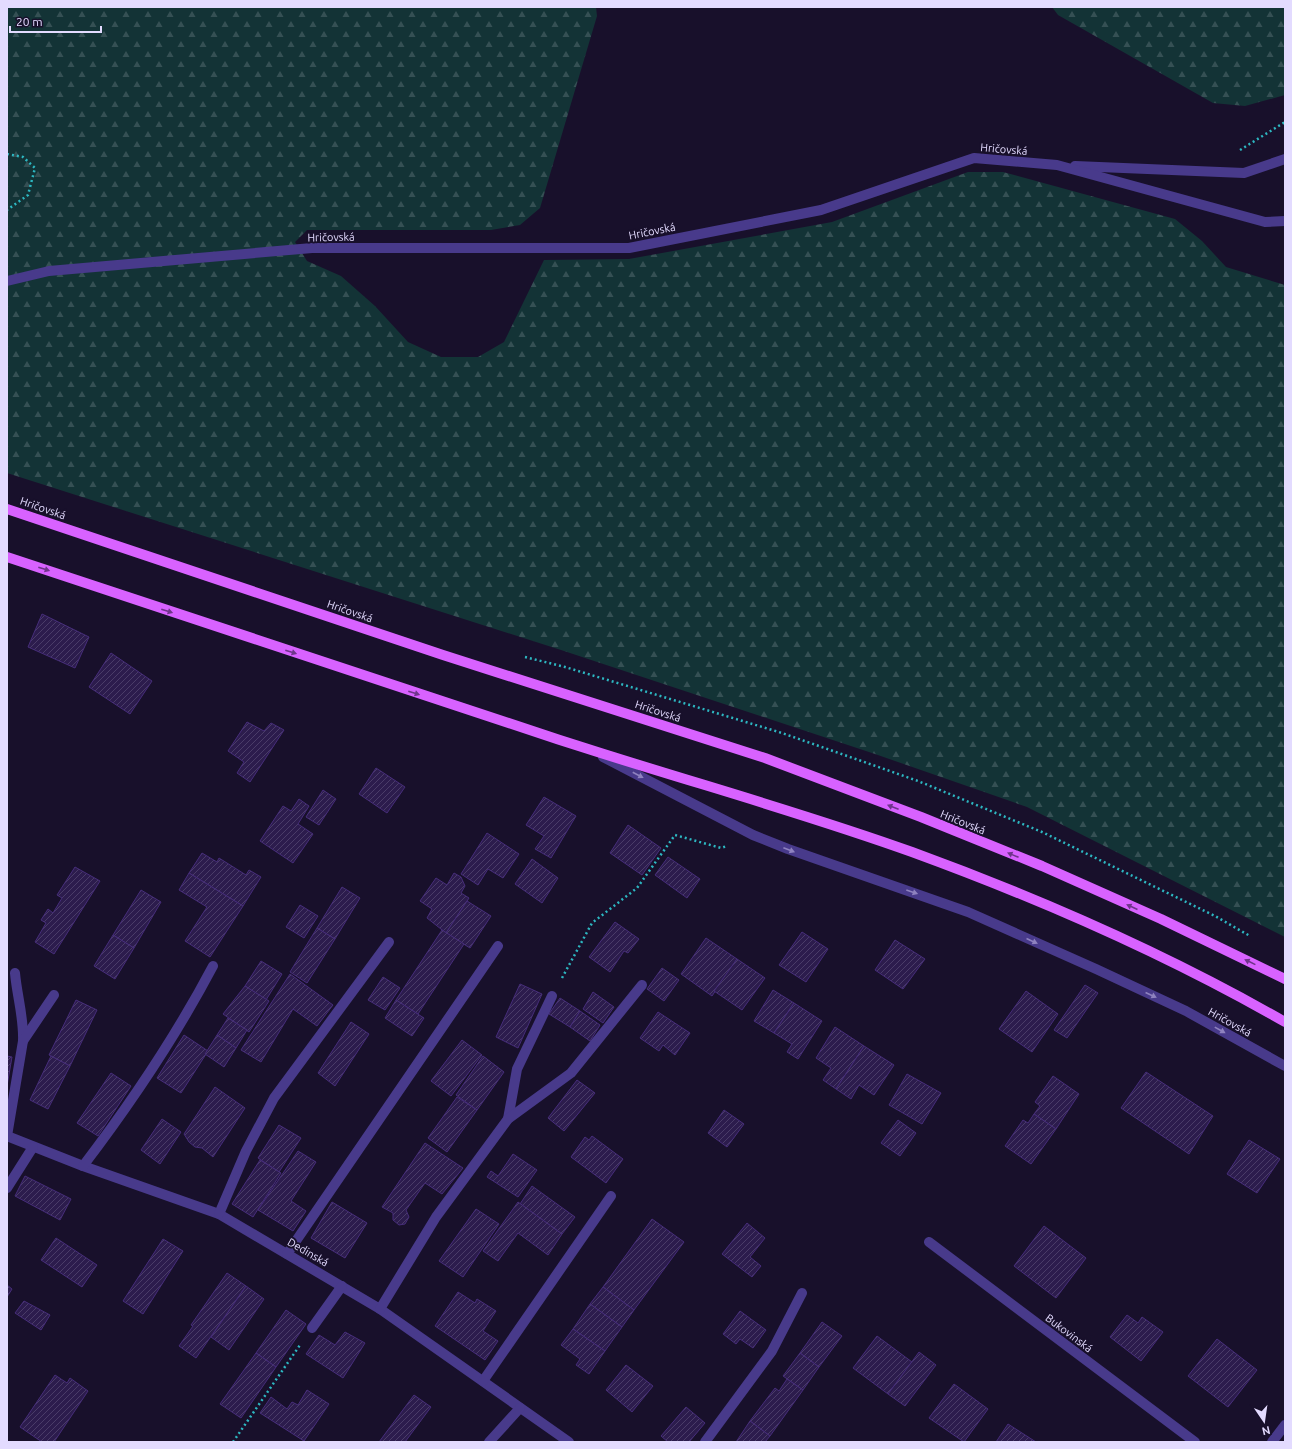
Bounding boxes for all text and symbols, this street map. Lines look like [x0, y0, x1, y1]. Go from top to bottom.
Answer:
scale bar [10, 8, 101, 34]
text: 20 m [16, 15, 43, 28]
street label: Hričovská [980, 141, 1028, 157]
street label: Hričovská [628, 221, 676, 241]
street label: Hričovská [307, 231, 355, 243]
street label: Hričovská [19, 495, 67, 521]
one-way arrow [38, 567, 50, 573]
street label: Hričovská [326, 598, 374, 624]
one-way arrow [162, 608, 174, 614]
one-way arrow [285, 649, 297, 655]
one-way arrow [408, 690, 420, 696]
street label: Hričovská [634, 698, 682, 724]
one-way arrow [632, 771, 644, 778]
one-way arrow [886, 803, 898, 809]
street label: Hričovská [939, 808, 987, 836]
one-way arrow [783, 847, 795, 853]
one-way arrow [1007, 851, 1019, 857]
one-way arrow [906, 890, 918, 896]
one-way arrow [1126, 903, 1138, 909]
one-way arrow [1027, 938, 1038, 944]
one-way arrow [1244, 959, 1256, 965]
one-way arrow [1145, 992, 1156, 998]
street label: Hričovská [1206, 1005, 1254, 1039]
one-way arrow [1214, 1027, 1226, 1033]
street label: Dedinská [285, 1236, 331, 1268]
street label: Bukovinská [1043, 1312, 1095, 1354]
north arrow [1244, 1401, 1284, 1441]
text: N [1261, 1424, 1272, 1438]

